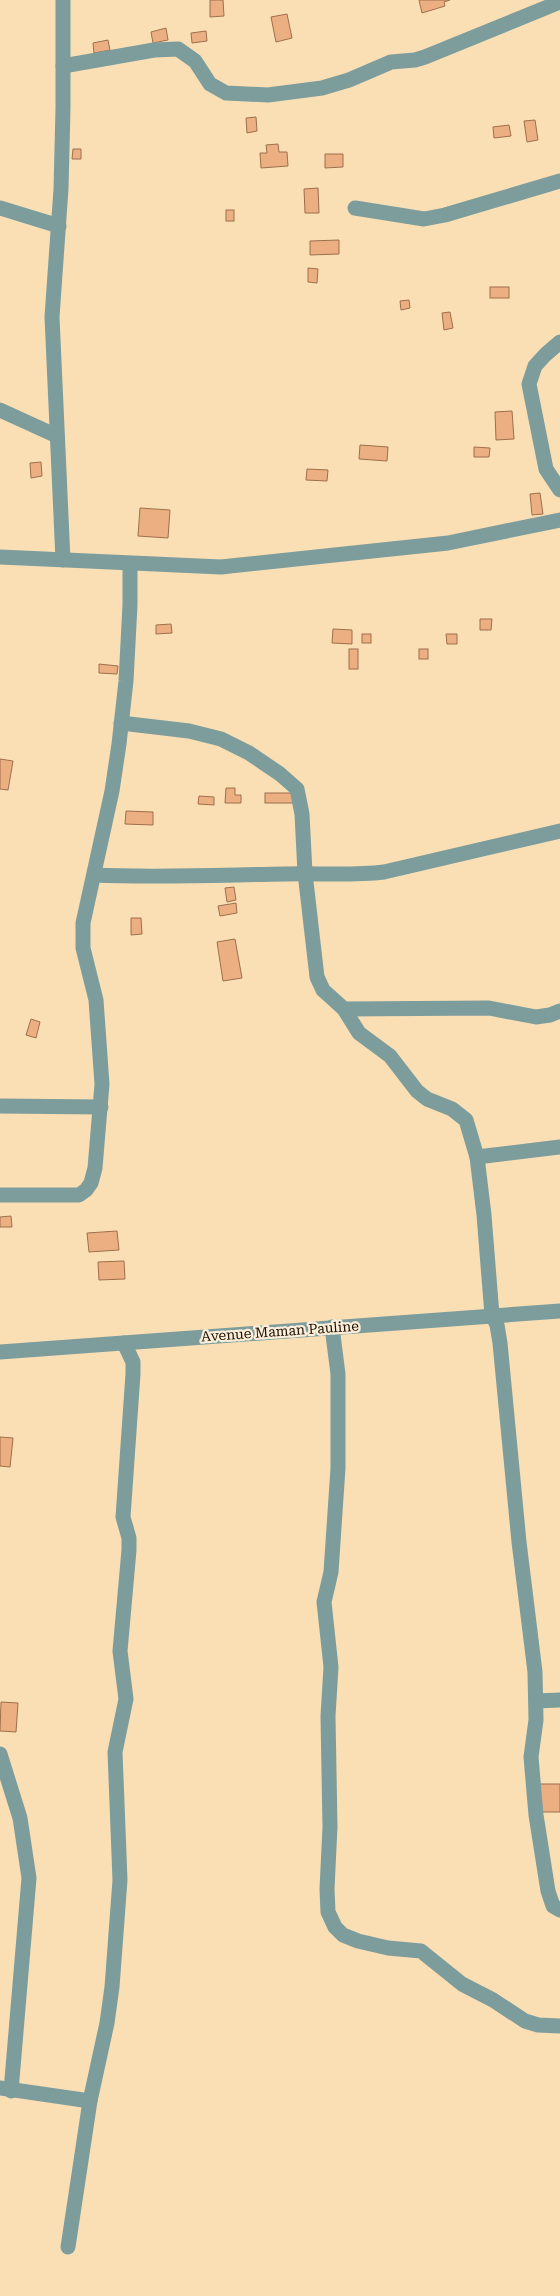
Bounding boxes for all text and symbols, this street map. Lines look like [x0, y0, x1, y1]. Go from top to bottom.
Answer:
street label: Avenue Maman Pauline [201, 1317, 360, 1344]

